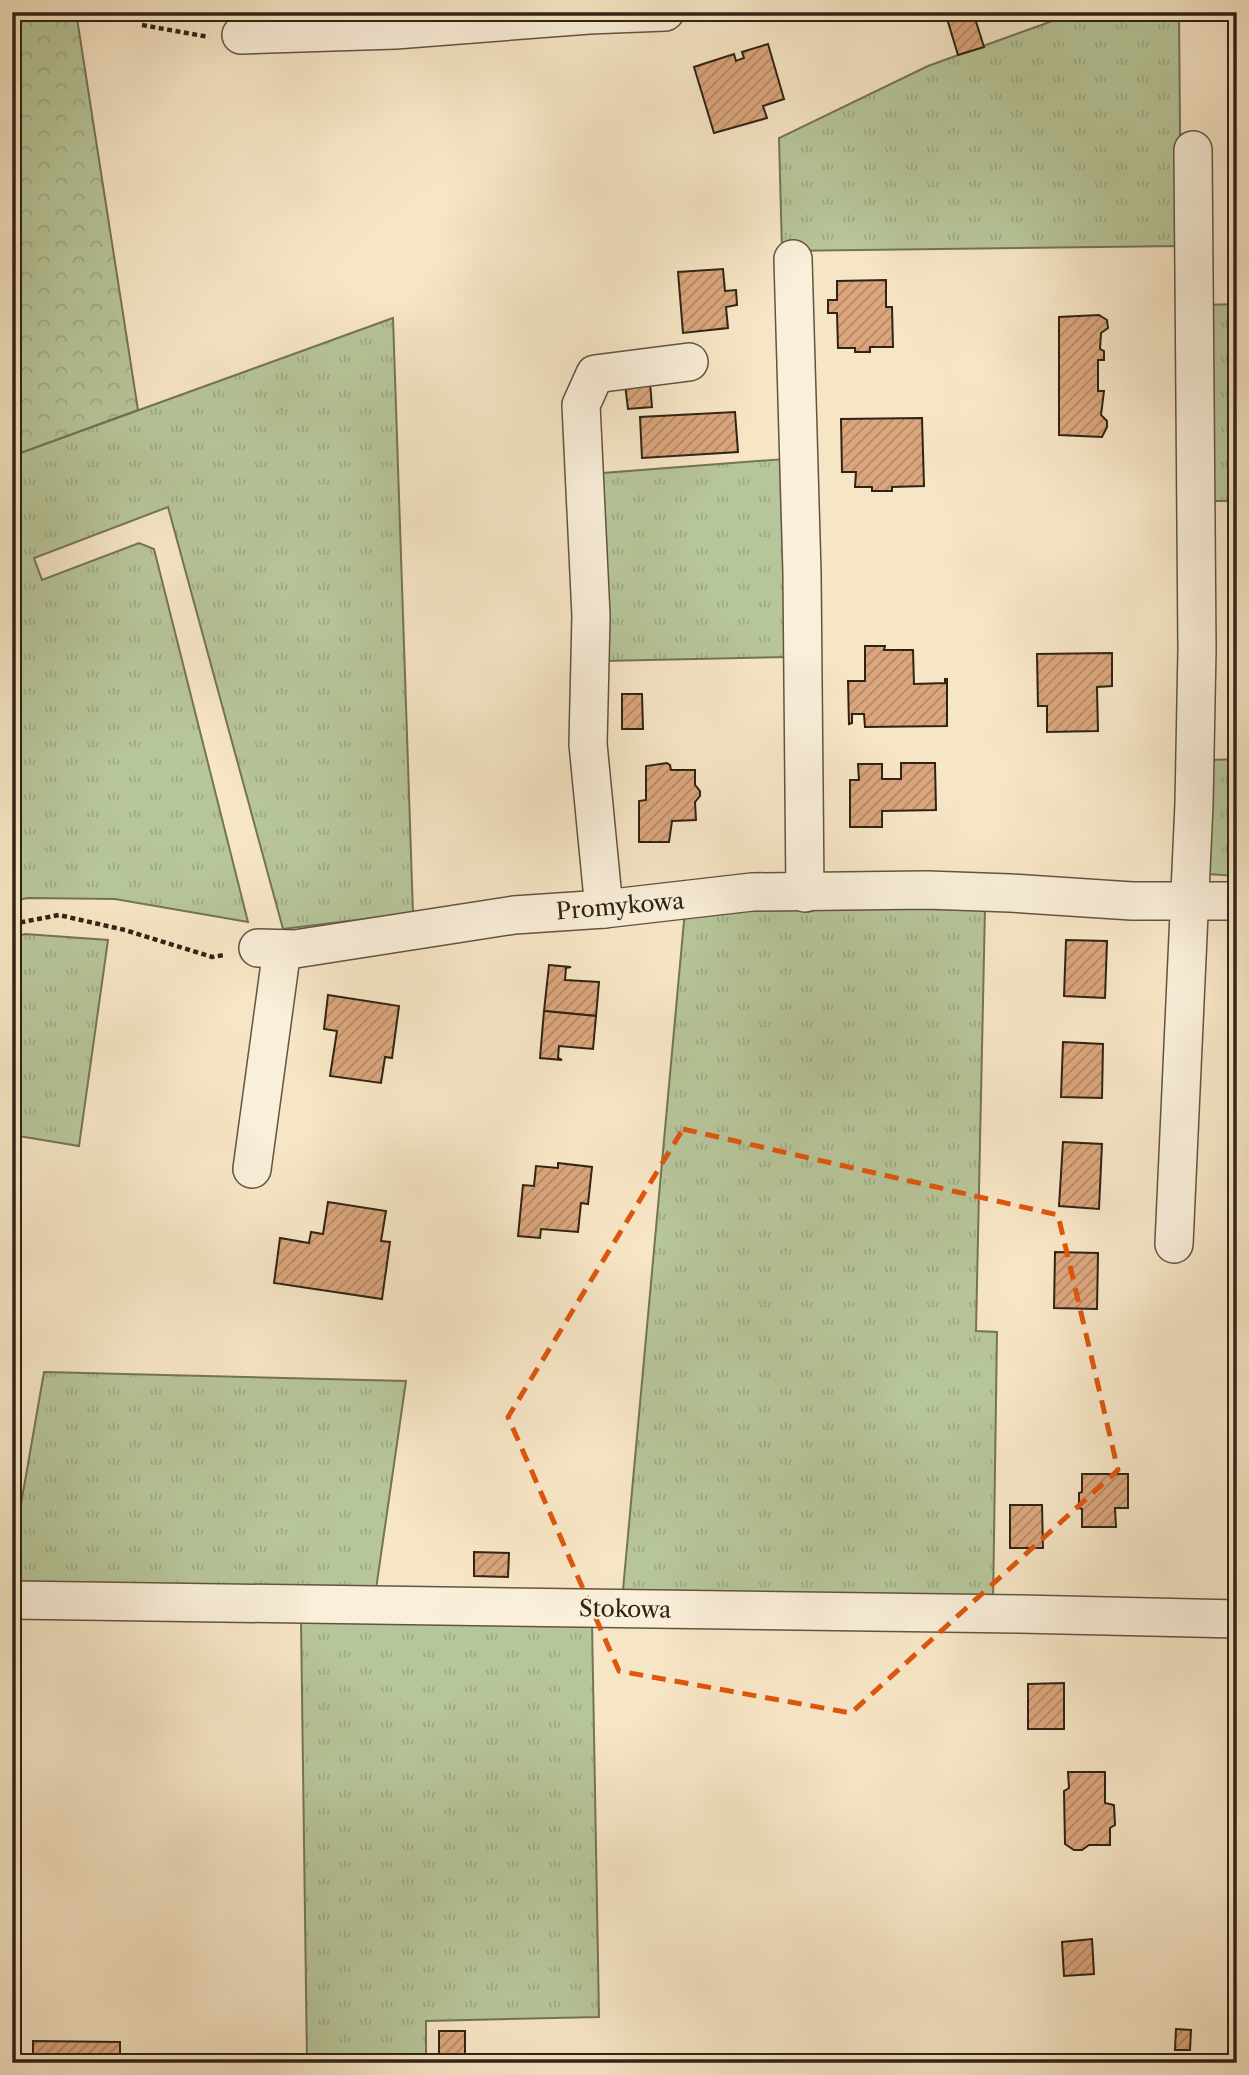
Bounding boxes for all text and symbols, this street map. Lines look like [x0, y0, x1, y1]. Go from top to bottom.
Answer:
street label: Promykowa [555, 886, 686, 926]
street label: Stokowa [579, 1594, 672, 1624]

